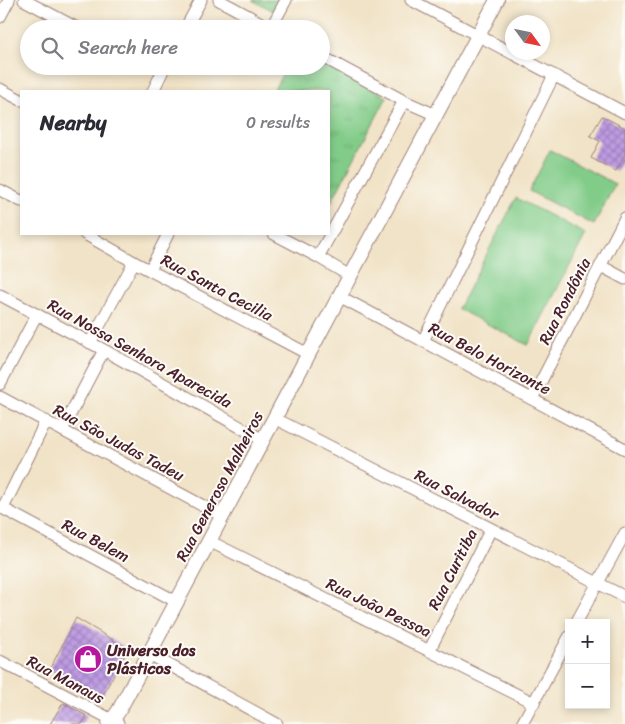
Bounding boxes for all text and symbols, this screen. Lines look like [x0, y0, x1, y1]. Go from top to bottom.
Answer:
north arrow [505, 15, 550, 60]
search box [20, 20, 330, 75]
text: Search here [78, 31, 178, 64]
icon: search [38, 34, 66, 62]
text: Nearby [40, 104, 106, 142]
text: 0 results [246, 108, 310, 137]
street label: Rua Santa Cecilia [155, 246, 279, 330]
street label: Rua Rondônia [530, 252, 599, 350]
street label: Rua Nossa Senhora Aparecida [42, 291, 238, 417]
street label: Rua Belo Horizonte [423, 314, 556, 403]
street label: Rua São Judas Tadeu [48, 395, 190, 490]
street label: Rua Generoso Malheiros [167, 405, 272, 567]
street label: Rua Salvador [409, 461, 505, 529]
street label: Rua Belem [56, 510, 135, 571]
street label: Rua Curitiba [420, 523, 485, 615]
street label: Rua João Pessoa [321, 569, 437, 646]
map controls [565, 619, 610, 709]
button: + [565, 619, 610, 664]
place label: Universo dos Plásticos [107, 636, 196, 683]
shop icon: Universo dos Plásticos [73, 644, 103, 674]
street label: Rua Manaus [22, 647, 111, 712]
button: − [565, 664, 610, 709]

